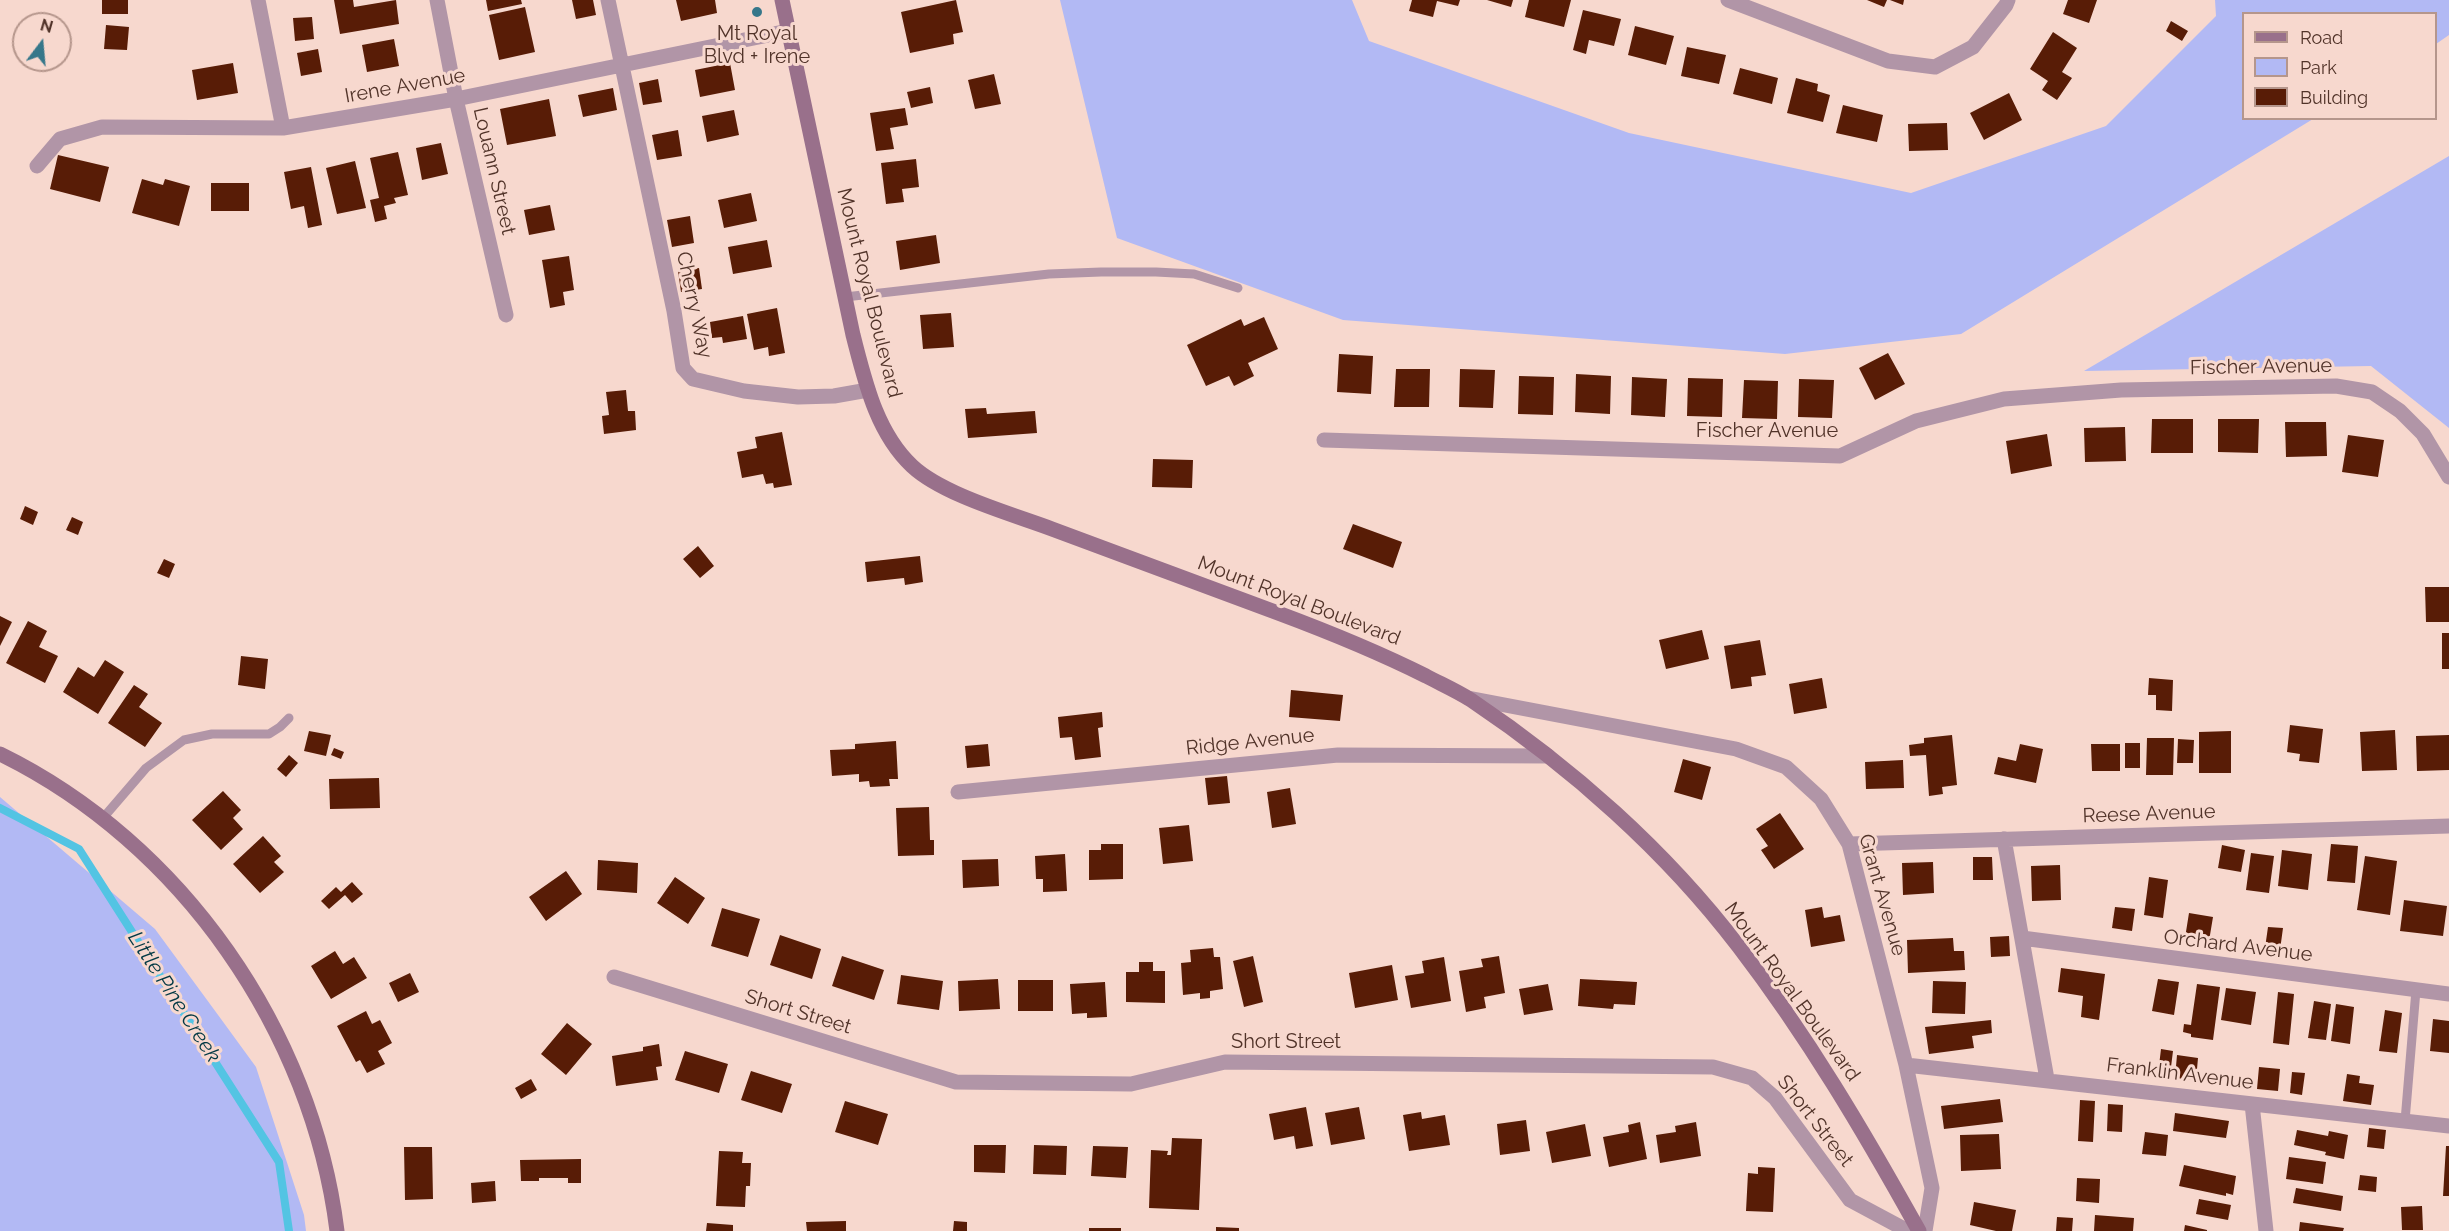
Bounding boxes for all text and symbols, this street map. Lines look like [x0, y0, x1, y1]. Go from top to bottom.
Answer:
marker: Mt Royal Blvd + Irene [750, 5, 764, 19]
north arrow [12, 12, 72, 72]
legend [2242, 12, 2437, 120]
text: N [38, 15, 55, 37]
place label: Mt Royal Blvd + Irene [704, 22, 810, 69]
text: Road [2300, 27, 2343, 48]
text: Park [2300, 57, 2337, 78]
street label: Irene Avenue [343, 64, 467, 108]
text: Building [2300, 87, 2368, 108]
street label: Louann Street [468, 105, 520, 237]
street label: Mount Royal Boulevard [831, 186, 907, 400]
street label: Cherry Way [671, 249, 717, 361]
street label: Fischer Avenue [2190, 354, 2332, 380]
street label: Fischer Avenue [1696, 419, 1838, 443]
street label: Mount Royal Boulevard [1194, 551, 1404, 651]
street label: Ridge Avenue [1185, 723, 1315, 761]
street label: Reese Avenue [2082, 800, 2216, 828]
street label: Grant Avenue [1853, 831, 1911, 959]
street label: Mount Royal Boulevard [1719, 898, 1865, 1086]
street label: Orchard Avenue [2162, 925, 2314, 967]
water label: Little Pine Creek [122, 927, 226, 1067]
street label: Short Street [742, 984, 854, 1040]
street label: Short Street [1231, 1030, 1341, 1054]
street label: Franklin Avenue [2105, 1053, 2255, 1095]
street label: Short Street [1772, 1070, 1858, 1172]

